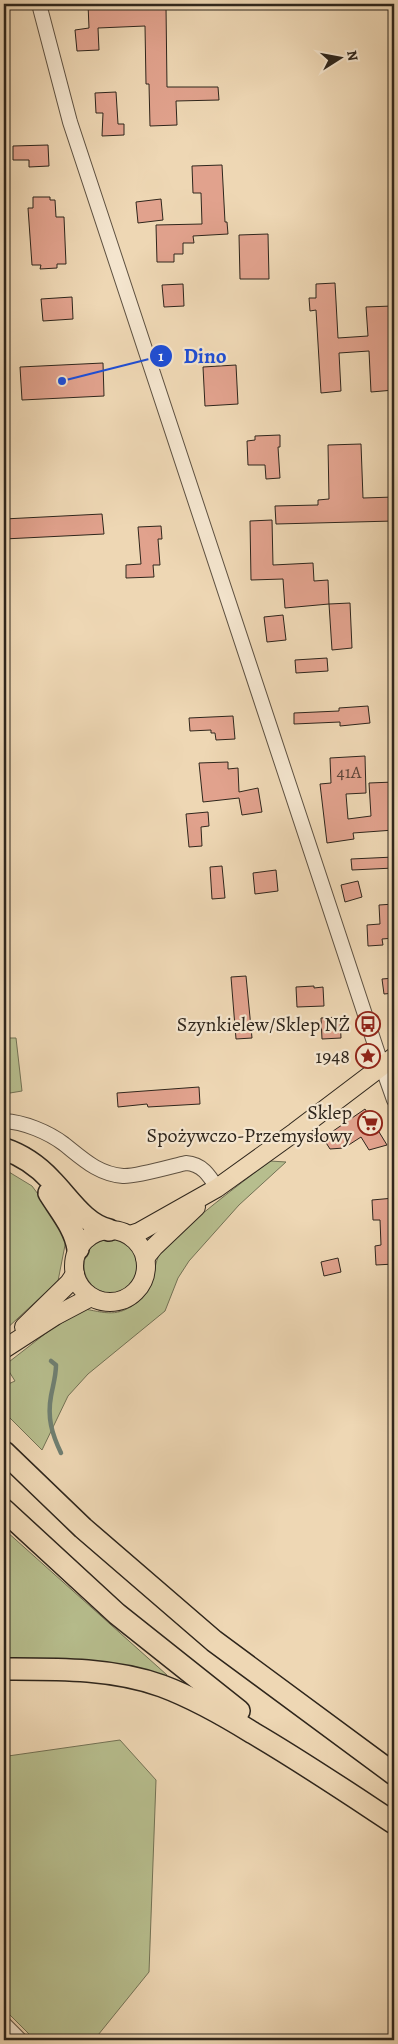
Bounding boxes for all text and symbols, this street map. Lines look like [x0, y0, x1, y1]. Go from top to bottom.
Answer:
north arrow [316, 32, 366, 82]
text: N [342, 49, 363, 62]
callout: Dino [148, 338, 236, 374]
text: Dino [183, 342, 227, 370]
text: 1 [158, 346, 164, 366]
house number: 41A [337, 760, 362, 784]
place label: Szynkielew/Sklep NŻ [177, 1011, 350, 1038]
bus stop icon: Szynkielew/Sklep NŻ [355, 1011, 381, 1037]
place label: 1948 [315, 1043, 350, 1070]
place icon: 1948 [355, 1043, 381, 1069]
place label: Sklep Spożywczo-Przemysłowy [146, 1099, 353, 1149]
supermarket icon: Sklep Spożywczo-Przemysłowy [357, 1110, 383, 1136]

